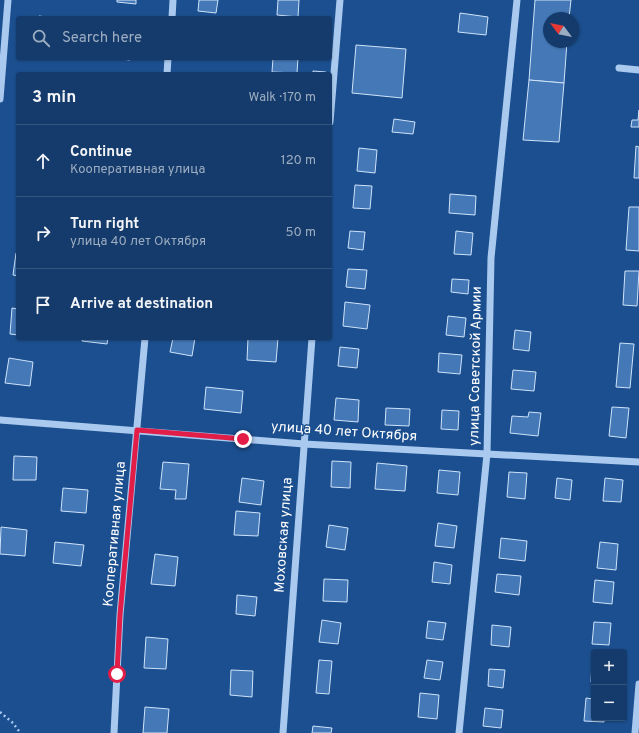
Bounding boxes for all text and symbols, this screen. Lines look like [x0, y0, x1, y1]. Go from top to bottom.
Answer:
north arrow [543, 12, 579, 48]
search box [16, 16, 332, 60]
icon: search [30, 27, 52, 49]
text: Search here [62, 29, 142, 48]
text: 3 min [32, 87, 76, 109]
text: Walk · 170 m [249, 90, 316, 106]
text: Continue [70, 143, 132, 162]
icon: ahead [32, 150, 54, 172]
text: 120 m [281, 153, 316, 169]
text: Кооперативная улица [70, 162, 205, 178]
text: Turn right [70, 215, 139, 234]
icon: right [32, 222, 54, 244]
text: 50 m [286, 225, 316, 241]
text: улица 40 лет Октября [70, 234, 206, 250]
street label: улица Советской Армии [466, 286, 486, 446]
icon: arrive [32, 294, 54, 316]
text: Arrive at destination [70, 295, 213, 314]
street label: улица 40 лет Октября [270, 418, 418, 446]
route end [234, 430, 252, 448]
street label: Кооперативная улица [100, 461, 130, 607]
street label: Моховская улица [271, 477, 297, 593]
map controls [591, 649, 627, 721]
button: + [591, 649, 627, 685]
route start [108, 665, 126, 683]
button: − [591, 685, 627, 721]

